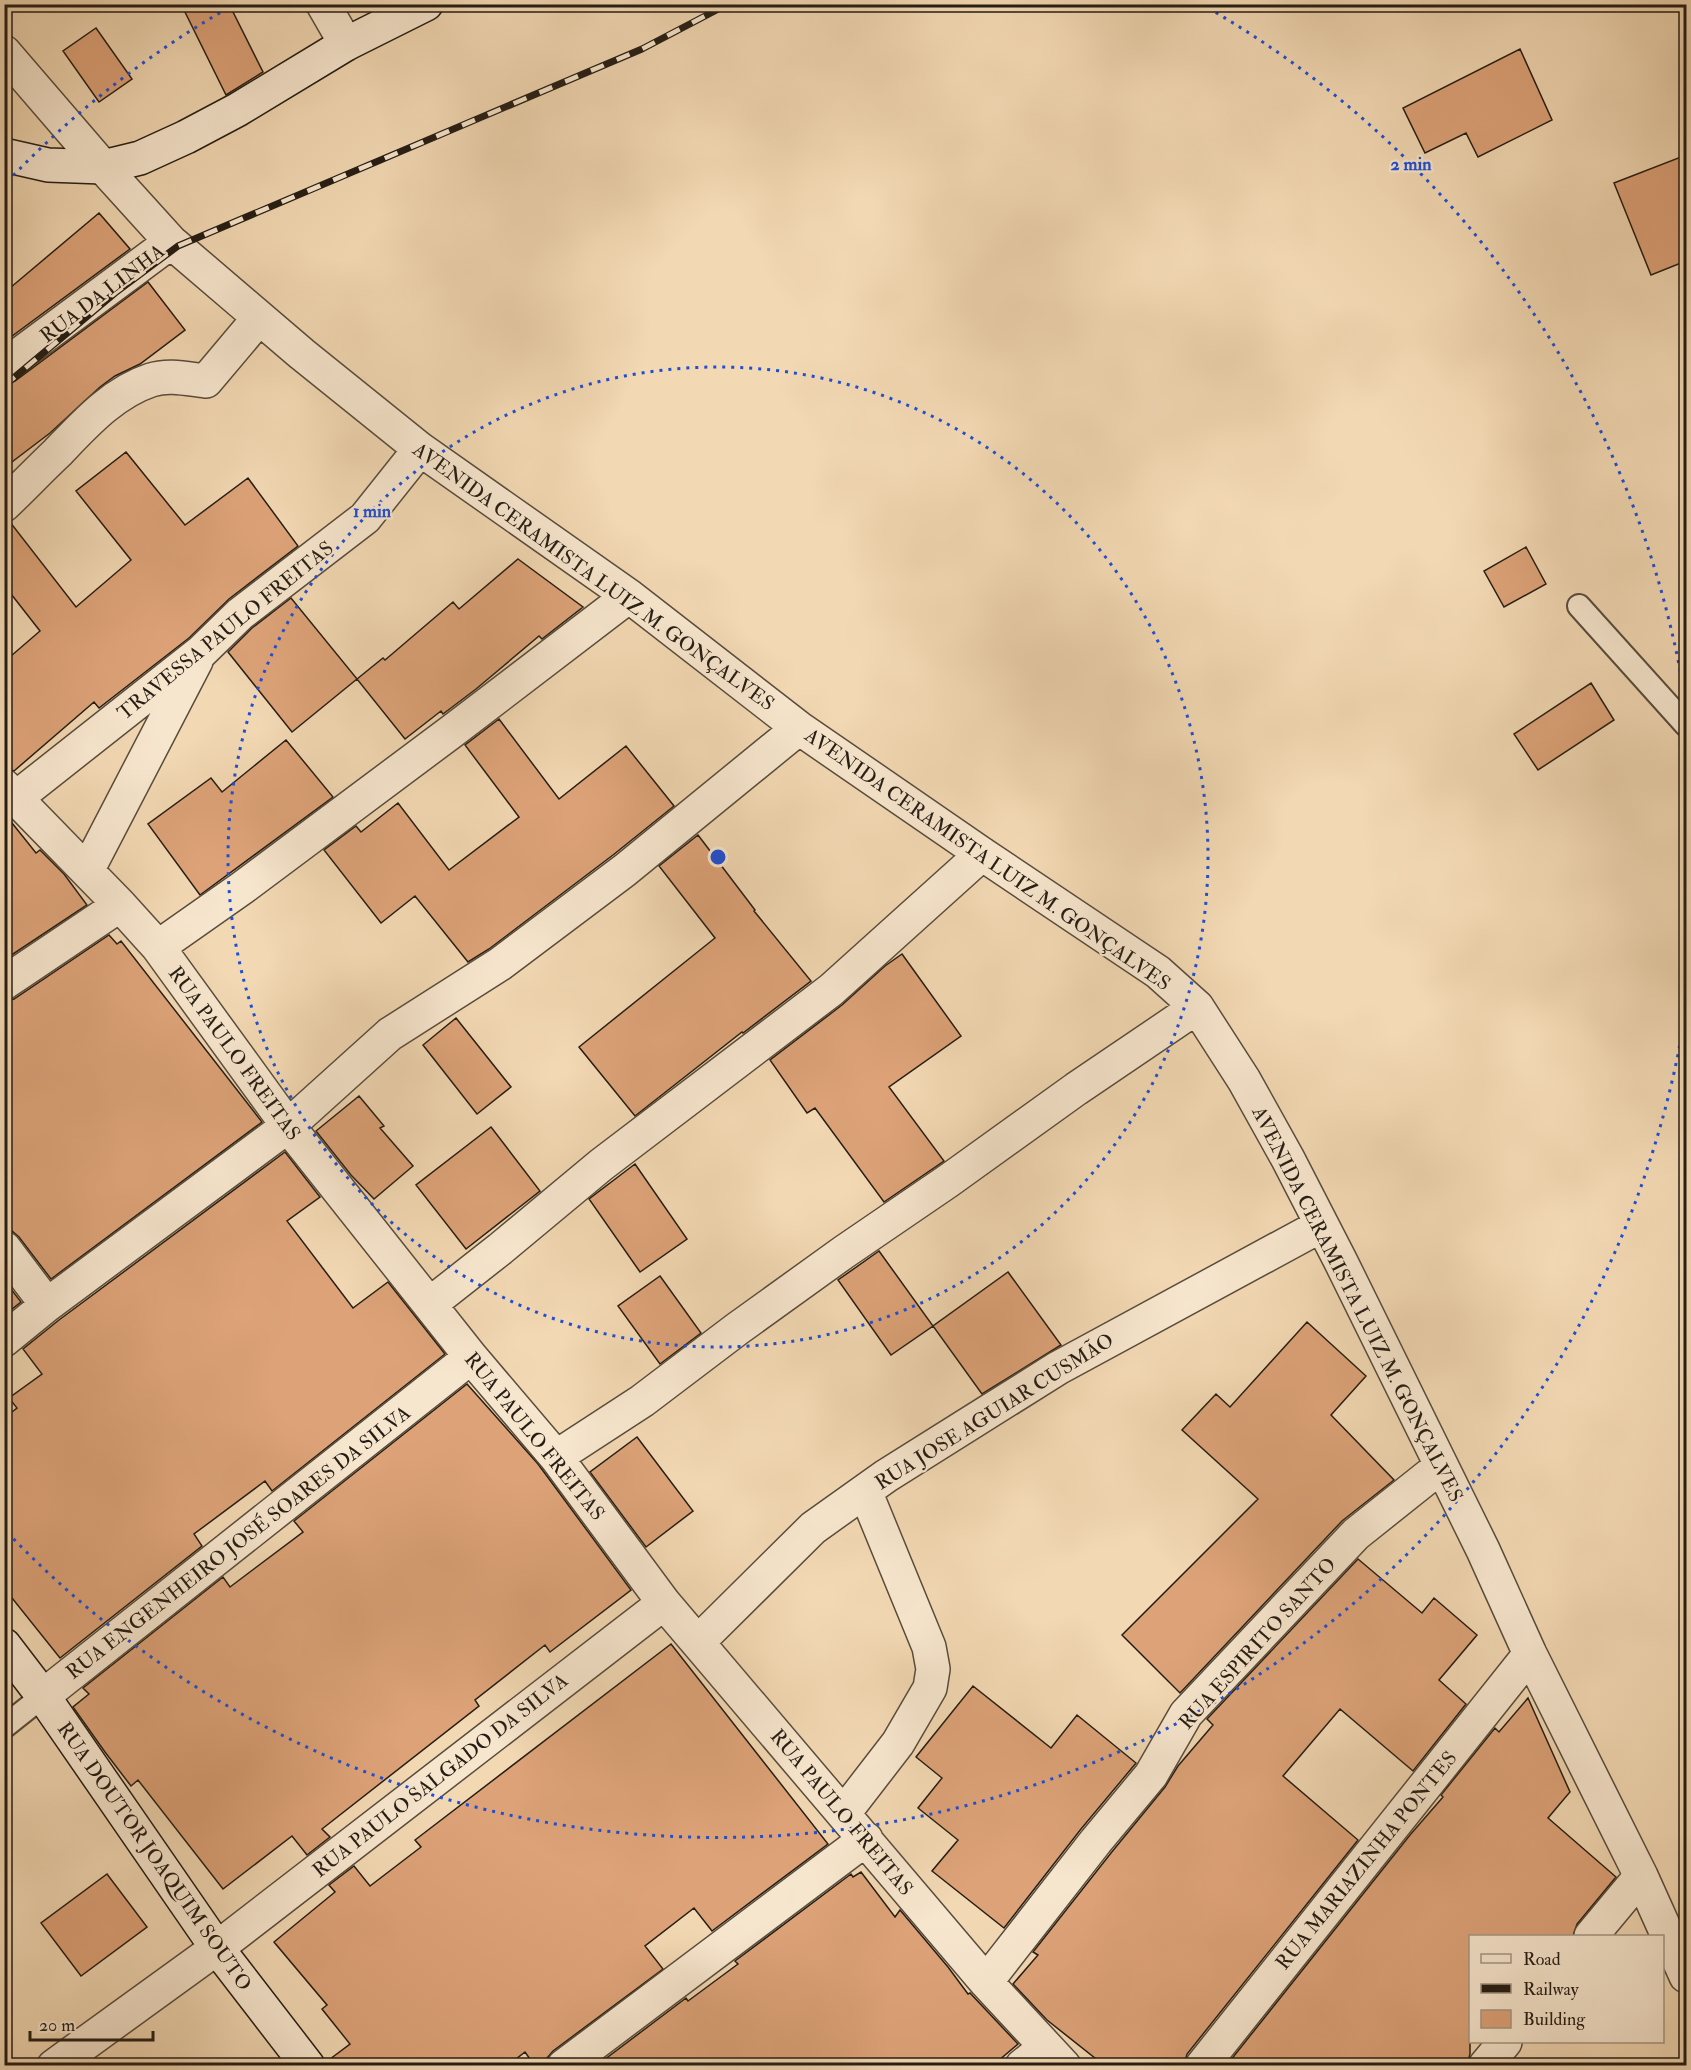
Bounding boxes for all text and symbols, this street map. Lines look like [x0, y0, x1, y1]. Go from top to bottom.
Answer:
text: 2 min [1391, 153, 1432, 176]
street label: RUA DA LINHA [35, 238, 170, 348]
street label: AVENIDA CERAMISTA LUIZ M. GONÇALVES [407, 436, 779, 716]
text: 1 min [353, 500, 392, 523]
street label: TRAVESSA PAULO FREITAS [112, 535, 338, 725]
street label: AVENIDA CERAMISTA LUIZ M. GONÇALVES [799, 722, 1175, 996]
centre of rings [708, 847, 728, 867]
street label: RUA PAULO FREITAS [163, 961, 306, 1145]
street label: AVENIDA CERAMISTA LUIZ M. GONÇALVES [1246, 1101, 1469, 1506]
street label: RUA JOSE AGUIAR CUSMÃO [870, 1327, 1118, 1495]
street label: RUA PAULO FREITAS [459, 1347, 610, 1526]
street label: RUA ENGENHEIRO JOSÉ SOARES DA SILVA [61, 1399, 416, 1685]
street label: RUA ESPIRITO SANTO [1174, 1552, 1341, 1735]
street label: RUA PAULO SALGADO DA SILVA [308, 1668, 573, 1883]
street label: RUA DOUTOR JOAQUIM SOUTO [52, 1717, 257, 1995]
street label: RUA PAULO FREITAS [765, 1724, 918, 1901]
street label: RUA MARIAZINHA PONTES [1270, 1746, 1462, 1975]
legend [1469, 1935, 1664, 2043]
text: Road [1523, 1948, 1561, 1971]
text: Railway [1523, 1978, 1580, 2001]
scale bar [30, 2004, 153, 2042]
text: Building [1523, 2008, 1586, 2031]
text: 20 m [39, 2014, 75, 2037]

